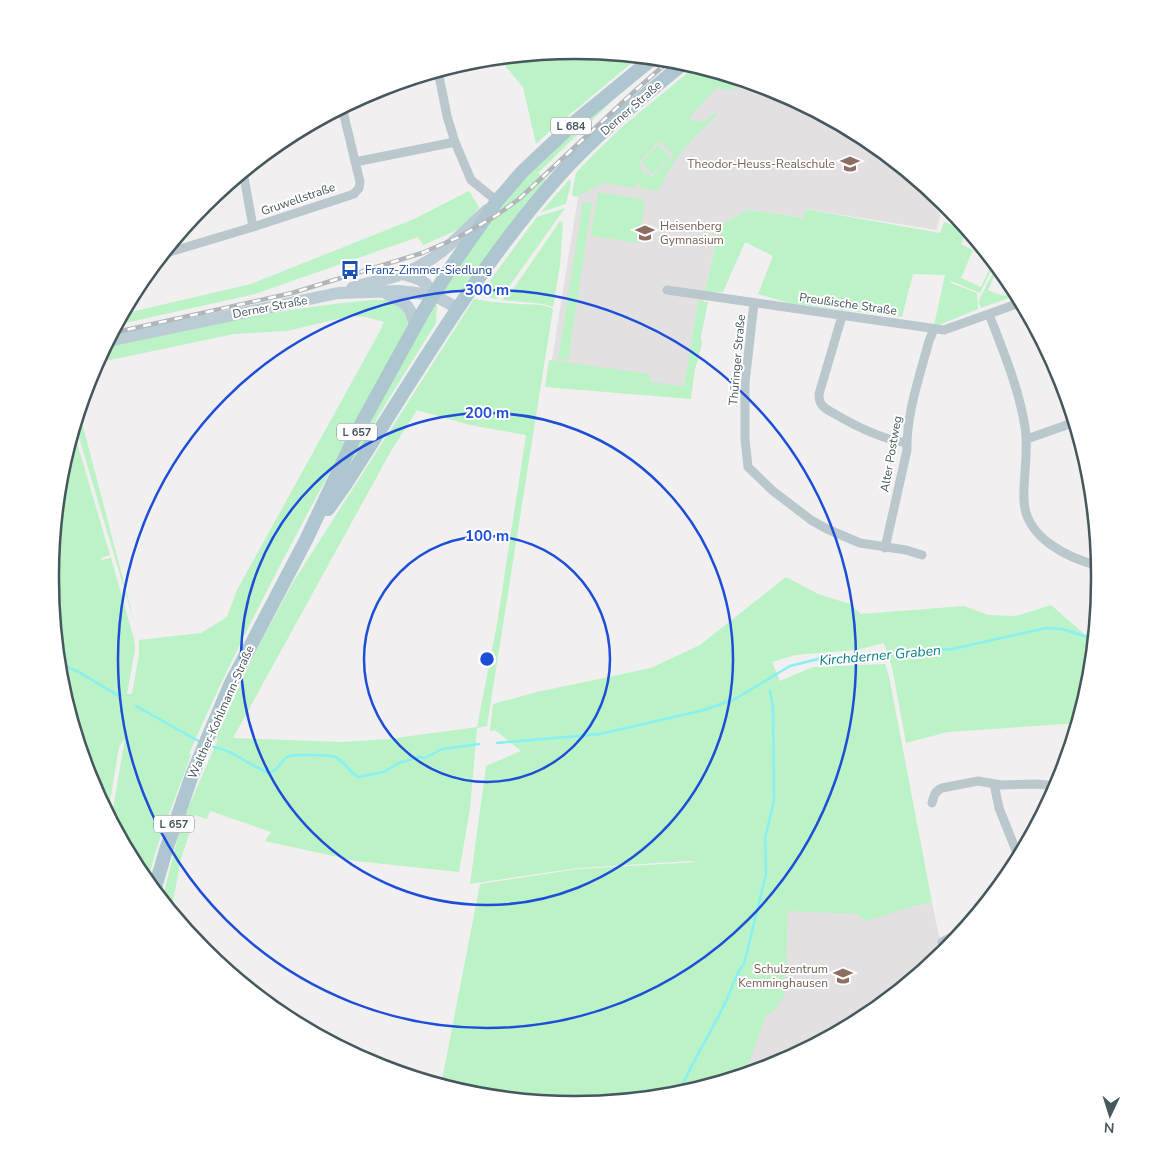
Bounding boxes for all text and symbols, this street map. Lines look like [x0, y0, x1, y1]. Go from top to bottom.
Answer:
street label: Derner Straße [597, 77, 665, 139]
road number: L 684 [551, 118, 591, 134]
school or university icon: Theodor-Heuss-Realschule [839, 153, 861, 175]
place label: Theodor-Heuss-Realschule [687, 156, 835, 172]
street label: Gruwellstraße [259, 179, 337, 219]
place label: Heisenberg Gymnasium [660, 218, 724, 248]
school or university icon: Heisenberg Gymnasium [634, 222, 656, 244]
bus stop icon: Franz-Zimmer-Siedlung [339, 259, 361, 281]
place label: Franz-Zimmer-Siedlung [365, 262, 492, 278]
text: 300 m [465, 280, 509, 300]
street label: Preußische Straße [798, 289, 898, 319]
street label: Derner Straße [231, 292, 309, 322]
street label: Thüringer Straße [725, 314, 749, 406]
text: 200 m [465, 403, 509, 423]
street label: Alter Postweg [876, 414, 906, 494]
road number: L 657 [337, 424, 377, 441]
text: 100 m [465, 526, 509, 546]
water label: Kirchderner Graben [818, 641, 942, 670]
street label: Walther-Kohlmann-Straße [184, 643, 258, 781]
centre of rings [478, 650, 496, 668]
road number: L 657 [154, 816, 194, 832]
place label: Schulzentrum Kemminghausen [738, 961, 828, 991]
school or university icon: Schulzentrum Kemminghausen [832, 965, 854, 987]
north arrow [1085, 1090, 1135, 1140]
text: N [1103, 1118, 1115, 1137]

